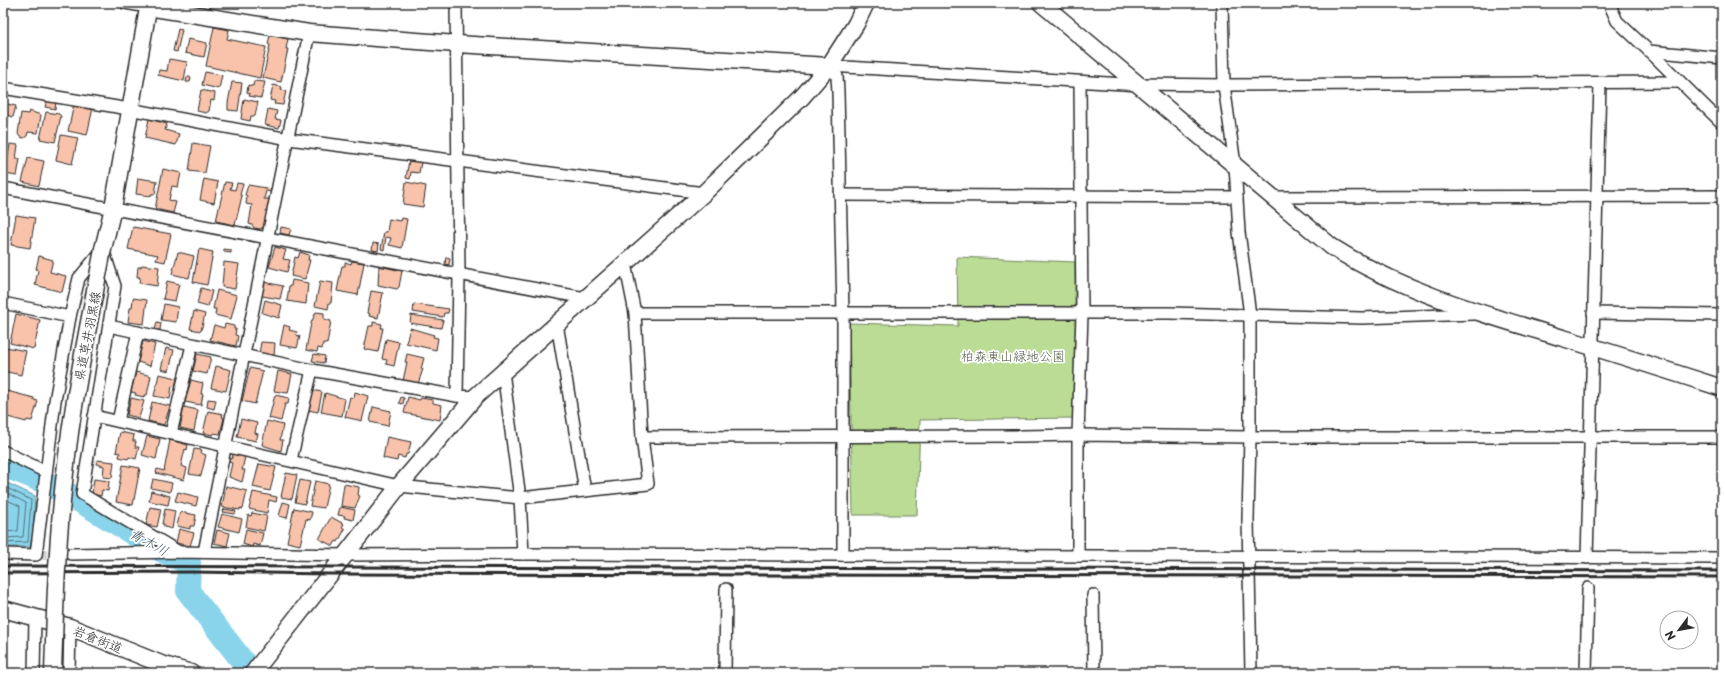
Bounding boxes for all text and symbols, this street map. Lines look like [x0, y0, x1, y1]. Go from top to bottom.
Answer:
street label: 県道草井羽黒線 [69, 288, 105, 382]
park label: 柏森東山緑地公園 [961, 346, 1065, 365]
water label: 青木川 [126, 522, 173, 561]
north arrow [1659, 610, 1699, 650]
street label: 岩倉街道 [71, 620, 126, 657]
text: N [1660, 627, 1680, 644]

